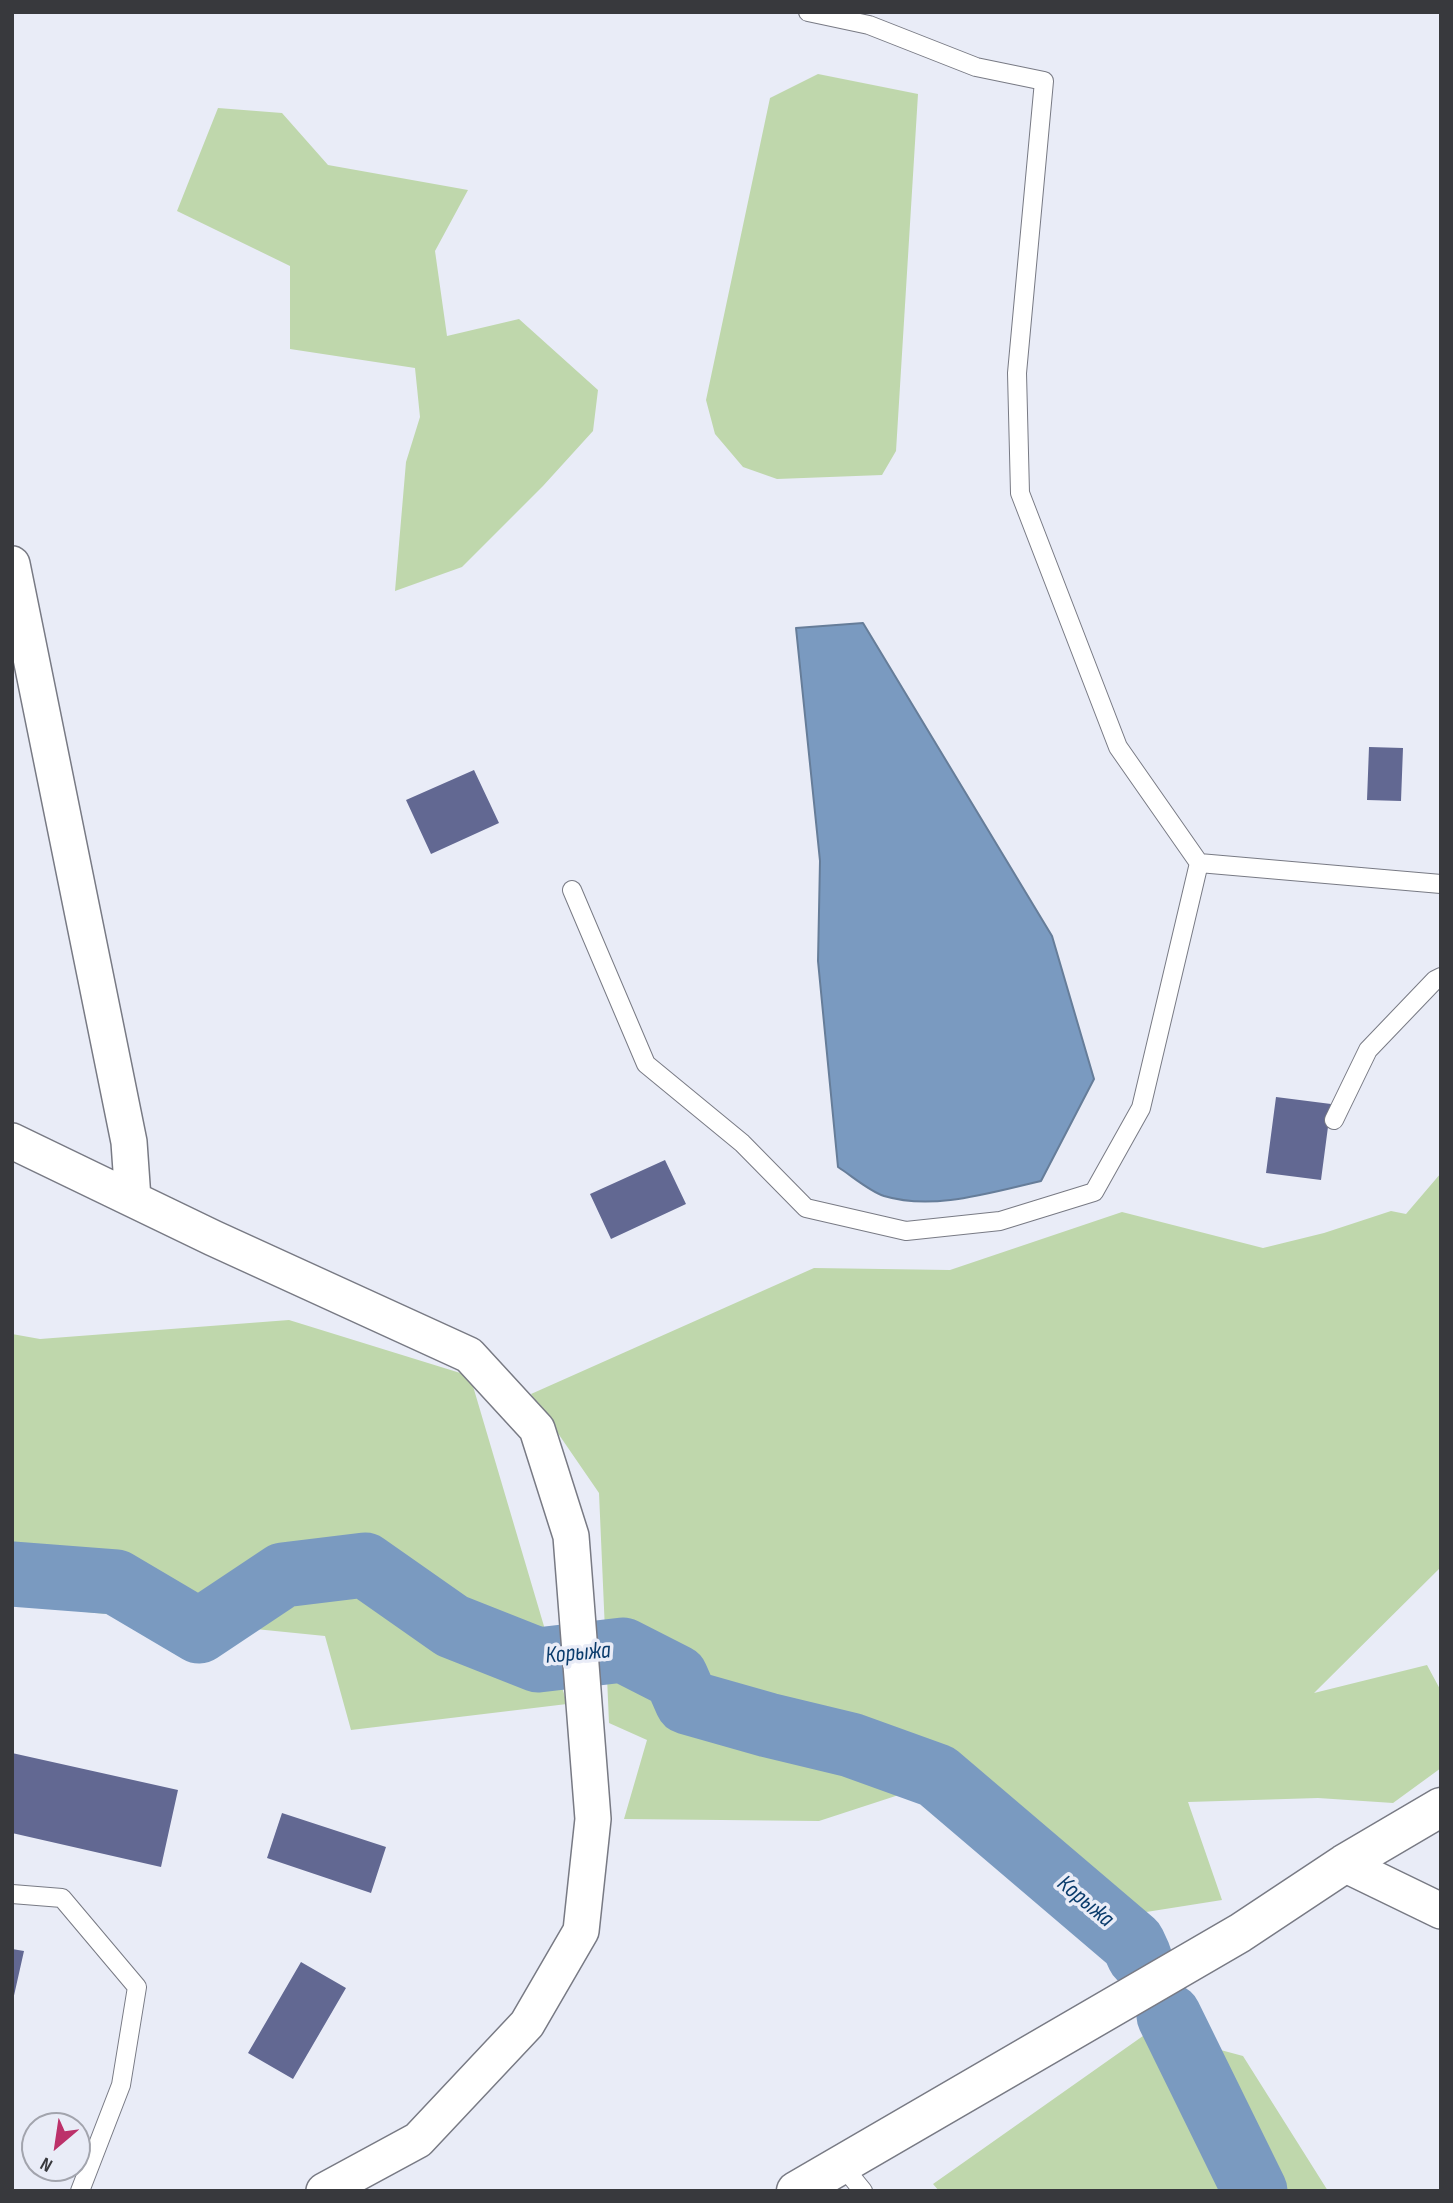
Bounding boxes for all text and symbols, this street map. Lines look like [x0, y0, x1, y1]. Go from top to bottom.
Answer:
water label: Корыжа [544, 1637, 612, 1671]
water label: Корыжа [1051, 1870, 1119, 1934]
north arrow [21, 2112, 91, 2182]
text: N [37, 2152, 57, 2177]

